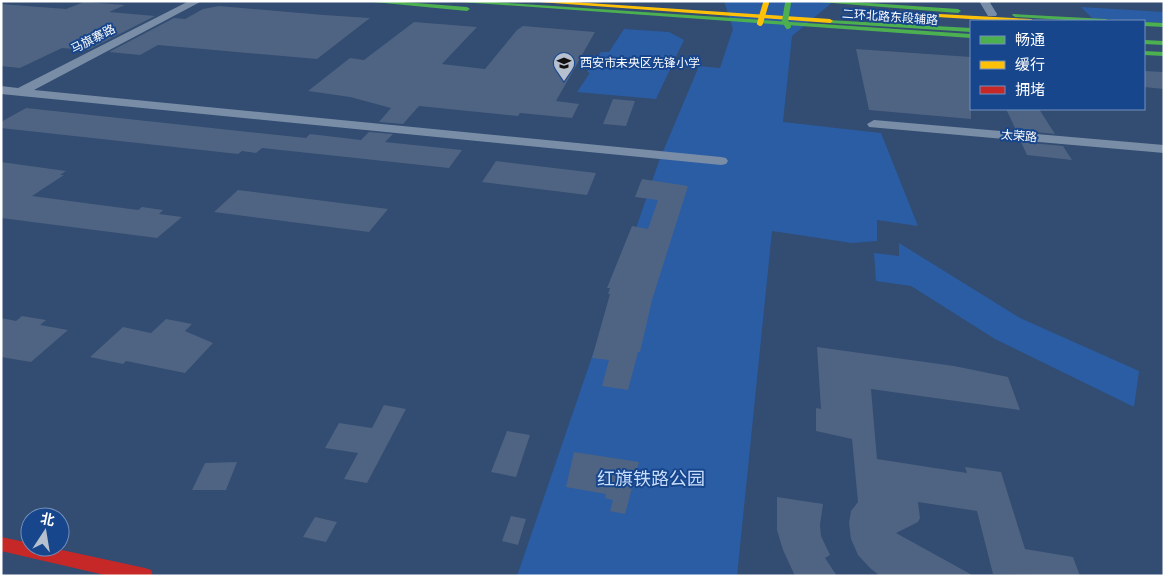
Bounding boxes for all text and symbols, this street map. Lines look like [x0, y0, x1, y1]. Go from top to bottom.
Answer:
street label: 二环北路东段辅路 [842, 5, 939, 28]
street label: 马旗寨路 [68, 20, 118, 57]
legend [970, 20, 1145, 110]
text: 畅通 [1015, 29, 1045, 49]
school or university icon: 西安市未央区先锋小学 [552, 51, 576, 82]
place label: 西安市未央区先锋小学 [580, 54, 700, 71]
text: 缓行 [1015, 54, 1045, 74]
text: 拥堵 [1015, 79, 1045, 99]
street label: 太荣路 [1000, 125, 1038, 146]
park label: 红旗铁路公园 [597, 466, 705, 490]
north arrow [20, 507, 70, 557]
text: 北 [39, 508, 57, 530]

